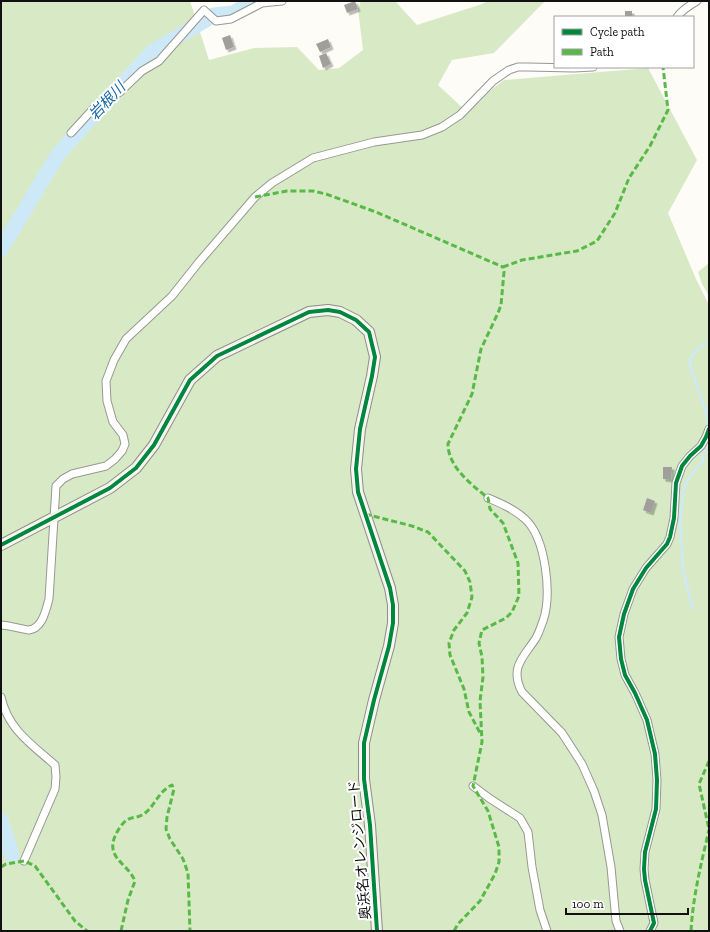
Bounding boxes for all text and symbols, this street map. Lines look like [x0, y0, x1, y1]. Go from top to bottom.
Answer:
legend [554, 16, 694, 68]
text: Cycle path [590, 25, 645, 39]
text: Path [590, 45, 614, 59]
water label: 岩根川 [85, 77, 130, 124]
street label: 奥浜名オレンジロード [345, 780, 375, 920]
scale bar [566, 890, 688, 916]
text: 100 m [572, 897, 604, 911]

